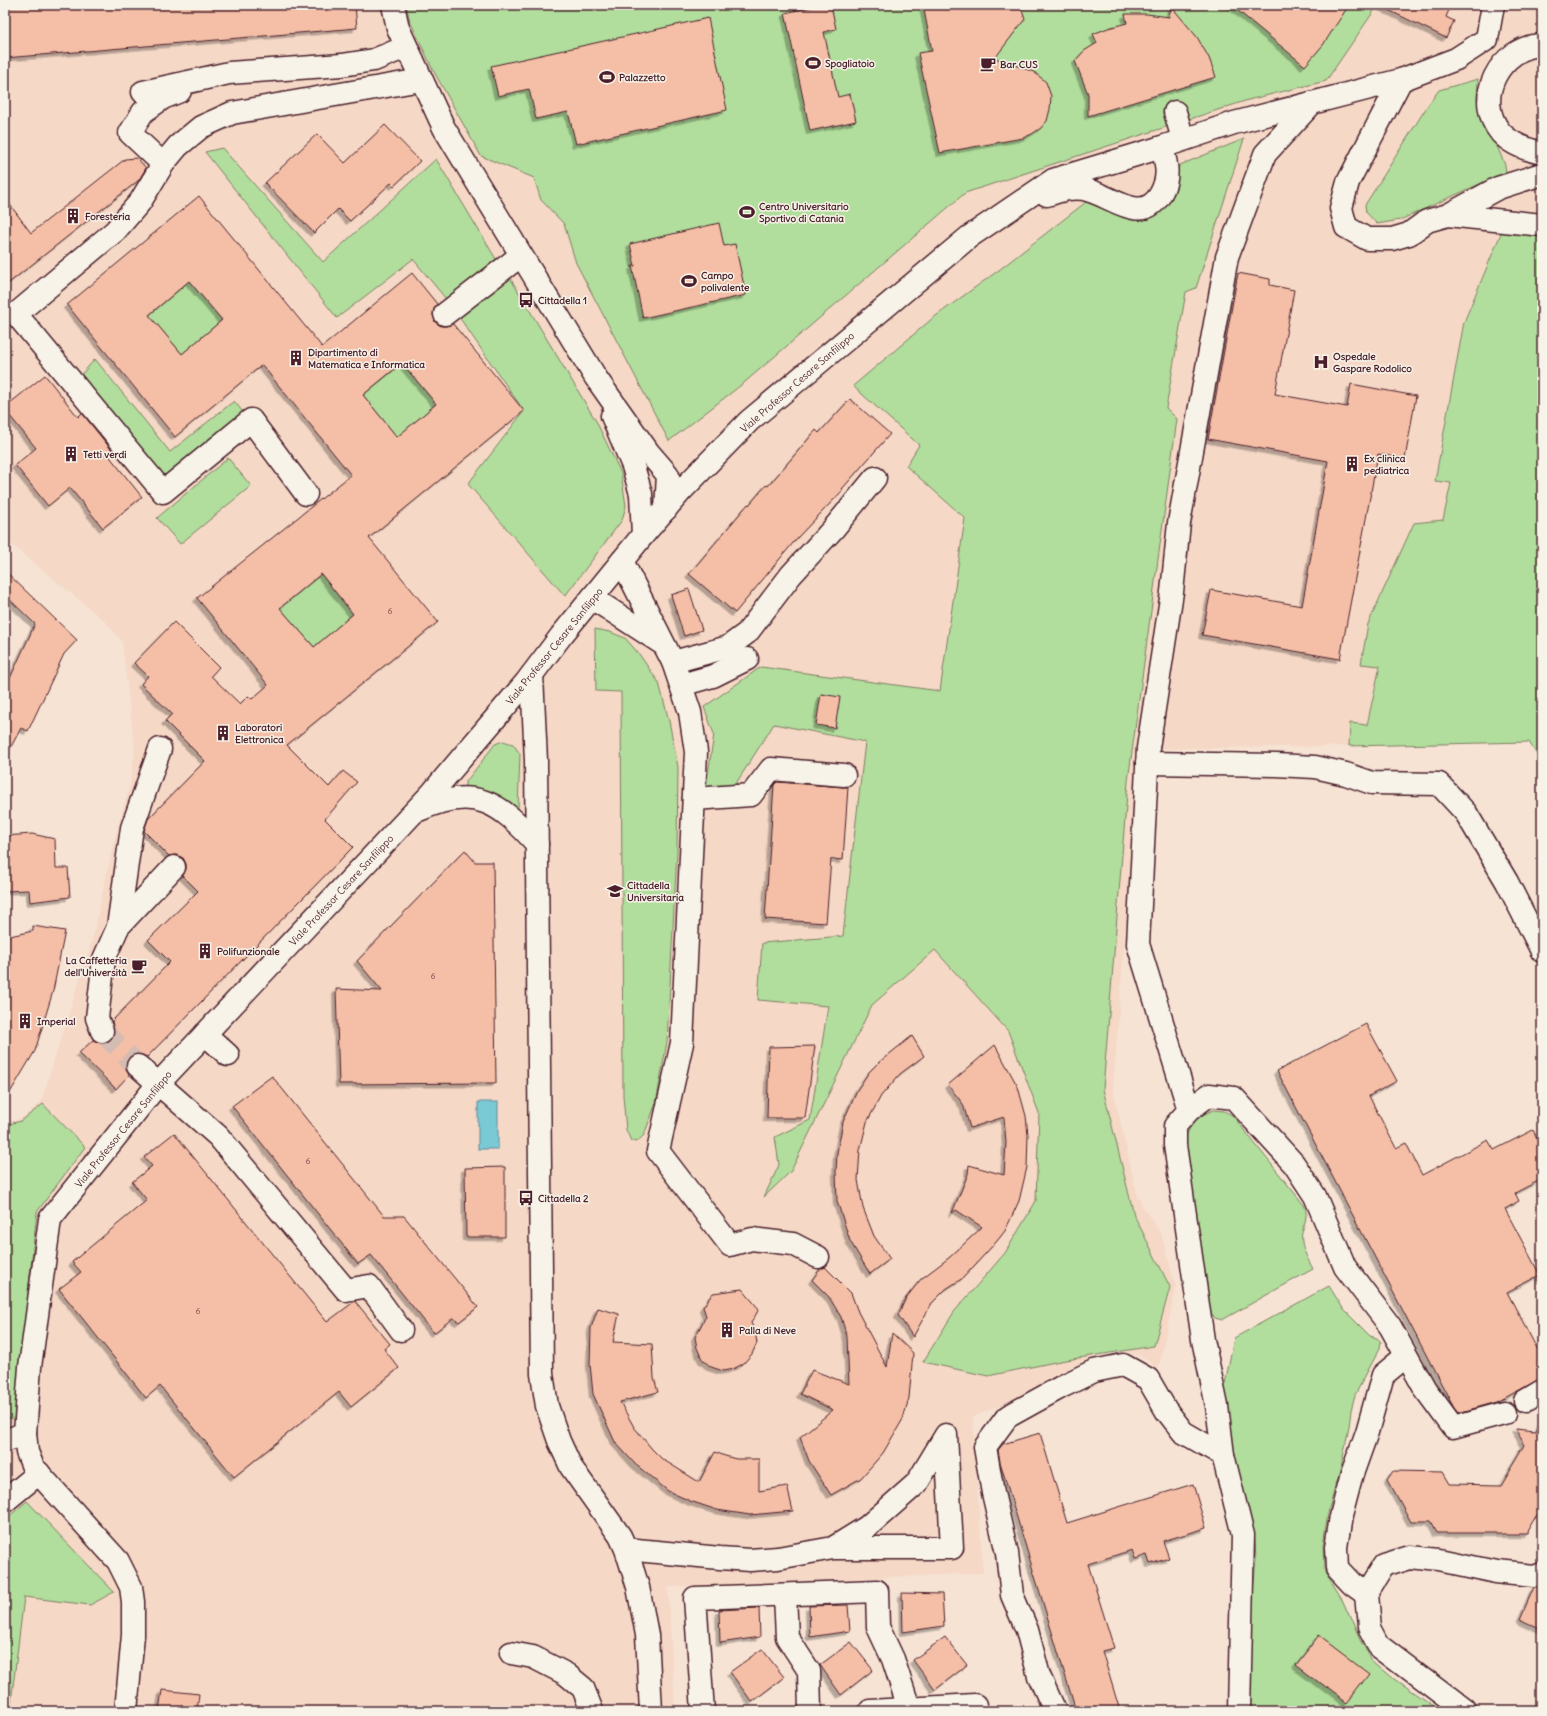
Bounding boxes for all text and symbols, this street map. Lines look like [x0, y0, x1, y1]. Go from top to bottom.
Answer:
sports icon: Spogliatoio [804, 54, 822, 72]
cafe icon: Bar CUS [979, 55, 997, 73]
place label: Spogliatoio [825, 57, 875, 70]
place label: Bar CUS [1000, 58, 1038, 71]
sports icon: Palazzetto [598, 68, 616, 86]
place label: Palazzetto [619, 71, 666, 84]
place label: Centro Universitario Sportivo di Catania [759, 200, 849, 225]
sports icon: Centro Universitario Sportivo di Catania [738, 203, 756, 221]
building icon: Foresteria [64, 207, 82, 225]
place label: Foresteria [85, 210, 131, 223]
place label: Campo polivalente [701, 269, 750, 294]
sports icon: Campo polivalente [680, 272, 698, 290]
bus stop icon: Cittadella 1 [517, 291, 535, 309]
place label: Cittadella 1 [538, 294, 587, 307]
street label: Viale Professor Cesare Sanfilippo [738, 329, 857, 435]
place label: Dipartimento di Matematica e Informatica [308, 346, 425, 371]
building icon: Dipartimento di Matematica e Informatica [287, 349, 305, 367]
place label: Ospedale Gaspare Rodolico [1333, 350, 1412, 375]
hospital icon: Ospedale Gaspare Rodolico [1312, 353, 1330, 371]
building icon: Tetti verdi [62, 445, 80, 463]
place label: Tetti verdi [83, 448, 127, 461]
place label: Ex clinica pediatrica [1364, 452, 1410, 477]
building icon: Ex clinica pediatrica [1343, 455, 1361, 473]
street label: Viale Professor Cesare Sanfilippo [503, 585, 606, 707]
house number: 6 [388, 606, 393, 616]
place label: Laboratori Elettronica [235, 721, 284, 746]
building icon: Laboratori Elettronica [214, 724, 232, 742]
street label: Viale Professor Cesare Sanfilippo [287, 832, 396, 948]
place label: Cittadella Universitaria [627, 879, 684, 904]
school or university icon: Cittadella Universitaria [606, 882, 624, 900]
building icon: Polifunzionale [196, 942, 214, 960]
place label: Polifunzionale [217, 945, 280, 958]
place label: La Caffetteria dell'Università [64, 954, 127, 979]
cafe icon: La Caffetteria dell'Università [130, 957, 148, 975]
house number: 6 [431, 971, 436, 981]
building icon: Imperial [16, 1012, 34, 1030]
place label: Imperial [37, 1015, 75, 1028]
street label: Viale Professor Cesare Sanfilippo [72, 1068, 175, 1190]
house number: 6 [306, 1156, 311, 1166]
bus stop icon: Cittadella 2 [517, 1189, 535, 1207]
place label: Cittadella 2 [538, 1192, 589, 1205]
house number: 6 [196, 1306, 201, 1316]
building icon: Palla di Neve [718, 1321, 736, 1339]
place label: Palla di Neve [739, 1324, 797, 1337]

